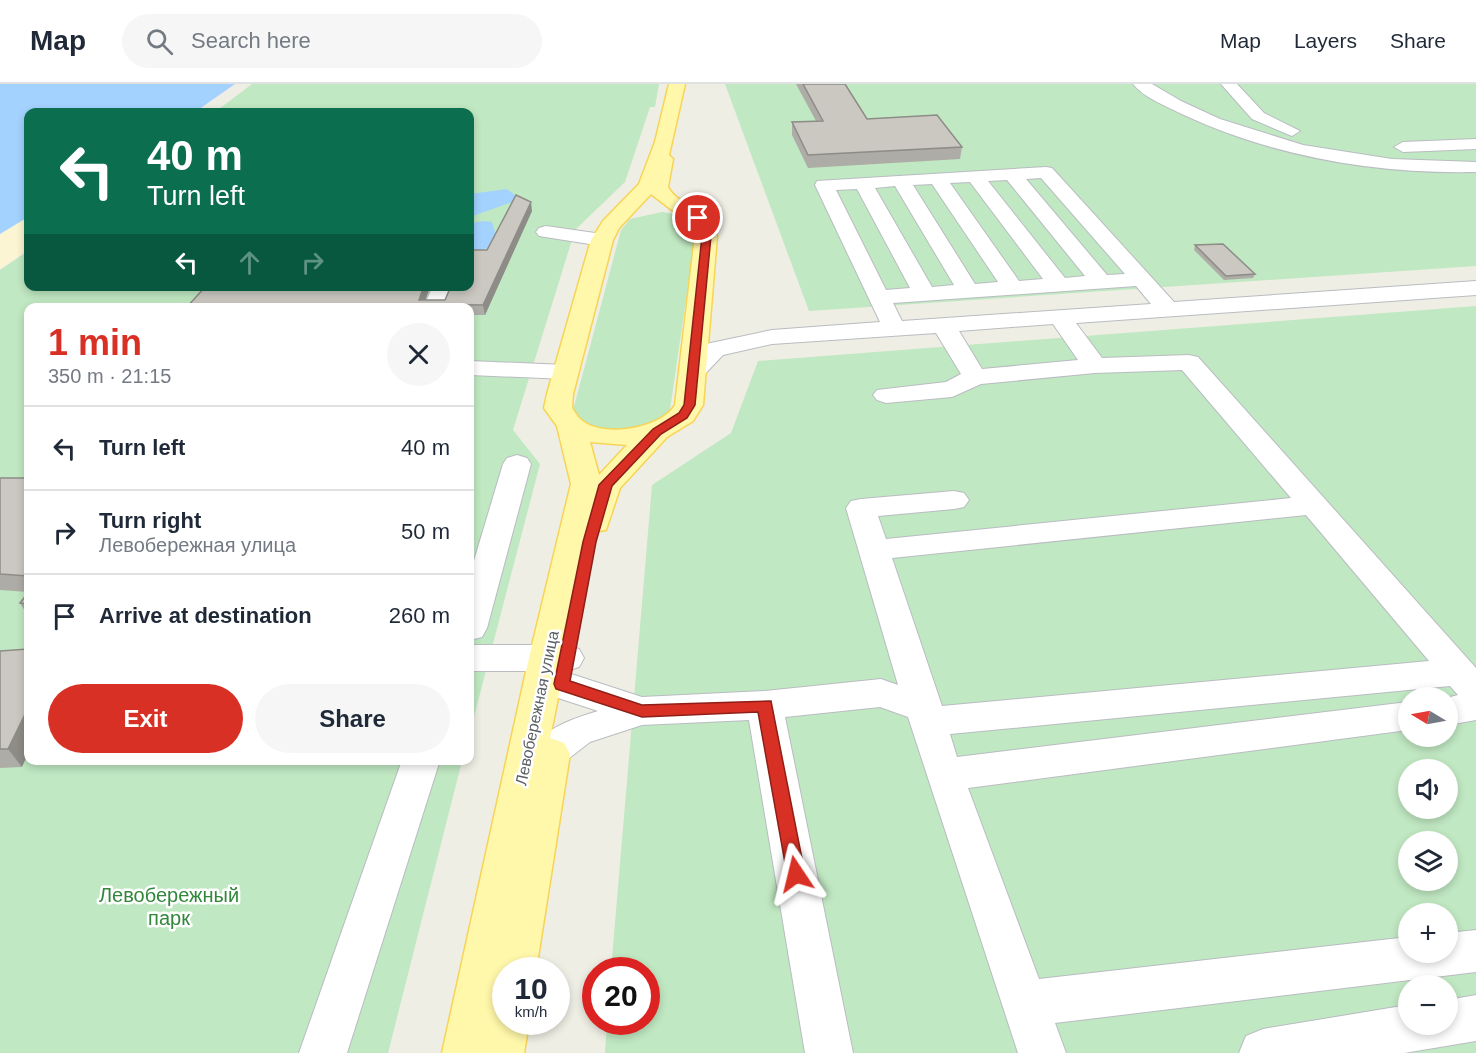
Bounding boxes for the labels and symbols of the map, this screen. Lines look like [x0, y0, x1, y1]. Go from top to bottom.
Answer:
pin [672, 192, 723, 243]
street label: Левобережная улица [512, 629, 562, 787]
north arrow [1398, 687, 1458, 747]
position arrow [764, 842, 828, 906]
park label: Левобережный парк [99, 884, 239, 929]
speed limit sign: 20 [582, 957, 660, 1035]

